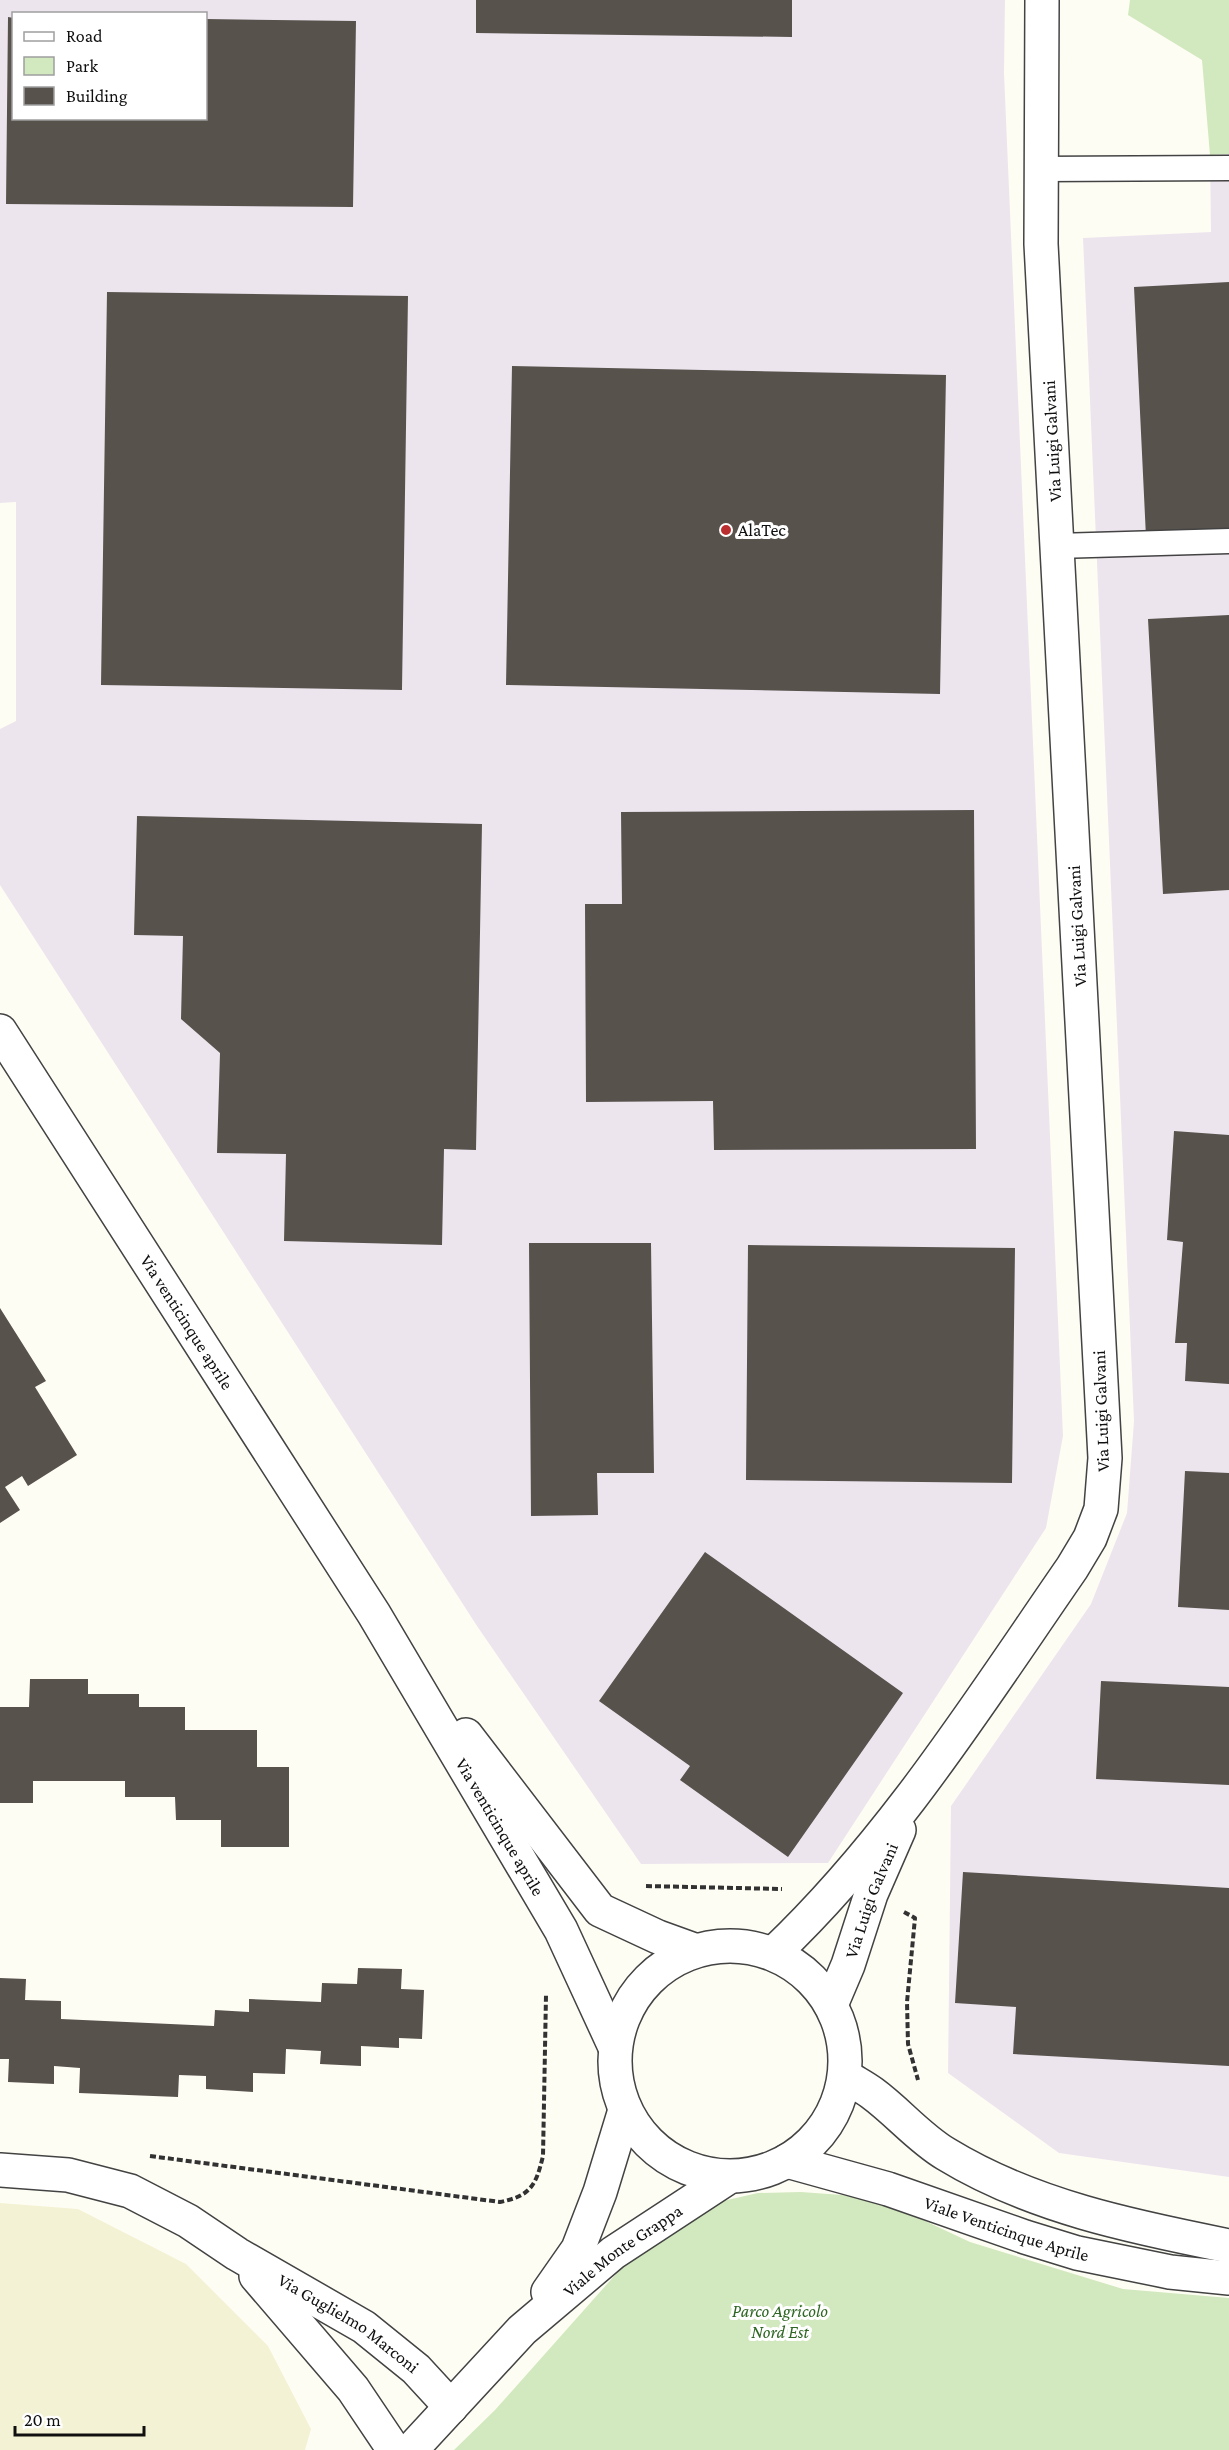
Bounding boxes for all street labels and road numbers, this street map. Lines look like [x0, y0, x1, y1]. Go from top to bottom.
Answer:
street label: Via Luigi Galvani [1039, 379, 1065, 502]
street label: Via Luigi Galvani [1064, 864, 1090, 987]
street label: Via venticinque aprile [136, 1251, 237, 1393]
street label: Via Luigi Galvani [1089, 1350, 1113, 1472]
street label: Via venticinque aprile [452, 1754, 548, 1899]
street label: Via Luigi Galvani [841, 1840, 902, 1961]
street label: Viale Venticinque Aprile [922, 2192, 1091, 2265]
street label: Viale Monte Grappa [559, 2200, 686, 2301]
street label: Via Guglielmo Marconi [274, 2270, 423, 2377]

